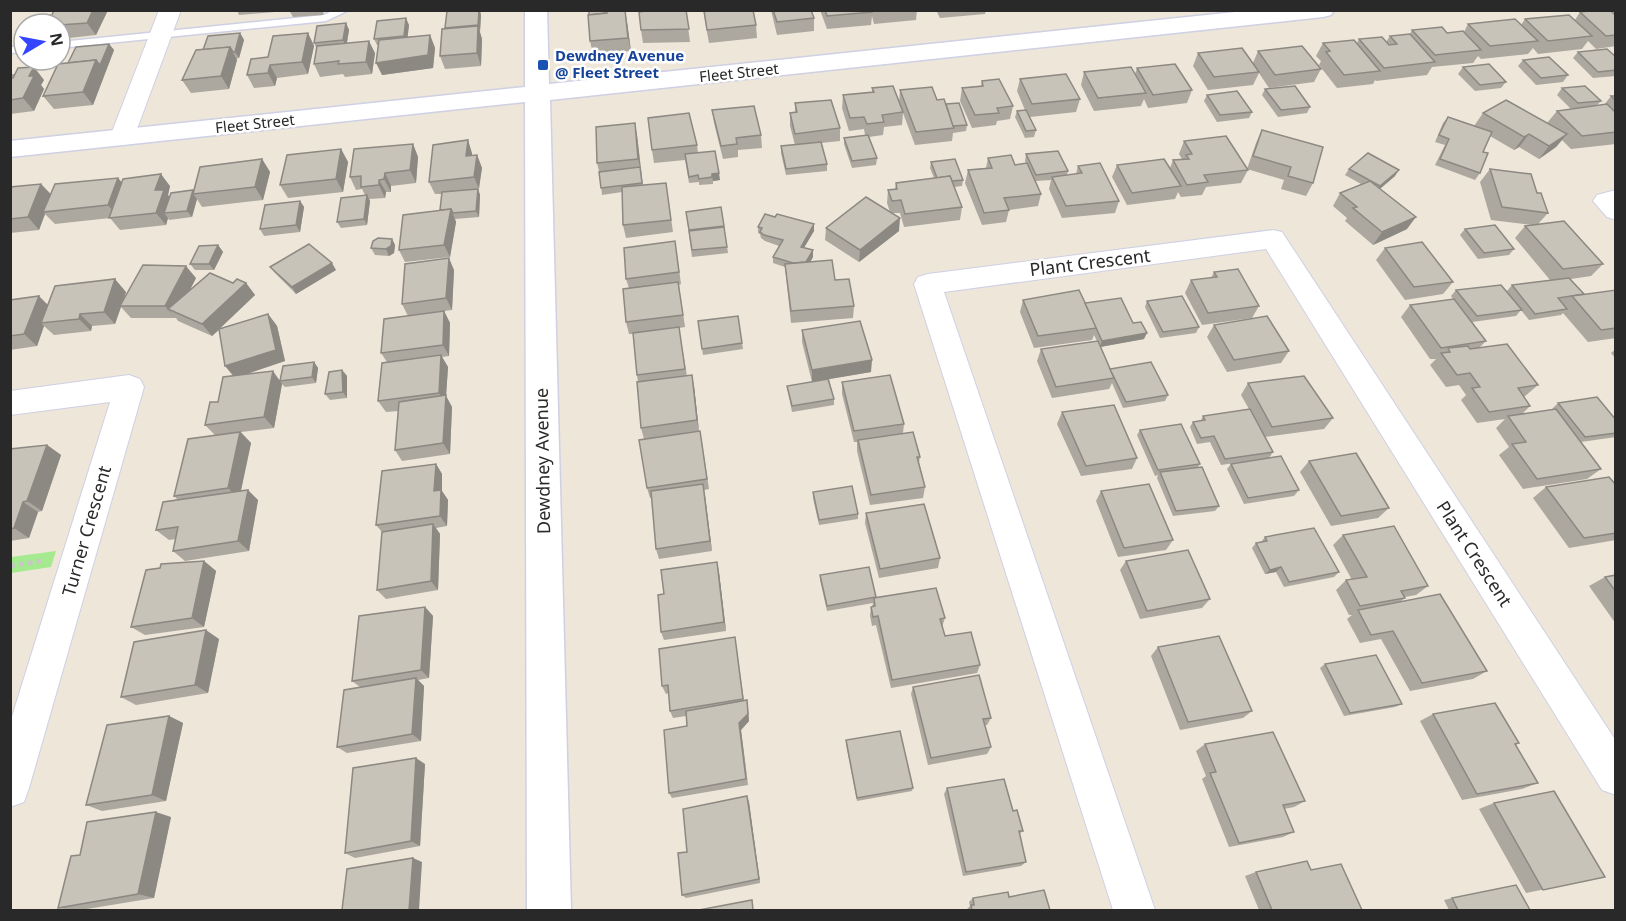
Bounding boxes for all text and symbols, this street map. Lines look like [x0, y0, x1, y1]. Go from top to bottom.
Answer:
north arrow [12, 12, 72, 72]
text: N [45, 31, 69, 48]
place label: Dewdney Avenue @ Fleet Street [555, 45, 684, 82]
marker: Dewdney Avenue @ Fleet Street [536, 58, 550, 72]
street label: Fleet Street [698, 58, 780, 86]
street label: Fleet Street [214, 109, 296, 137]
street label: Plant Crescent [1028, 243, 1152, 281]
street label: Dewdney Avenue [529, 388, 555, 534]
street label: Turner Crescent [56, 462, 116, 599]
street label: Plant Crescent [1432, 496, 1518, 611]

